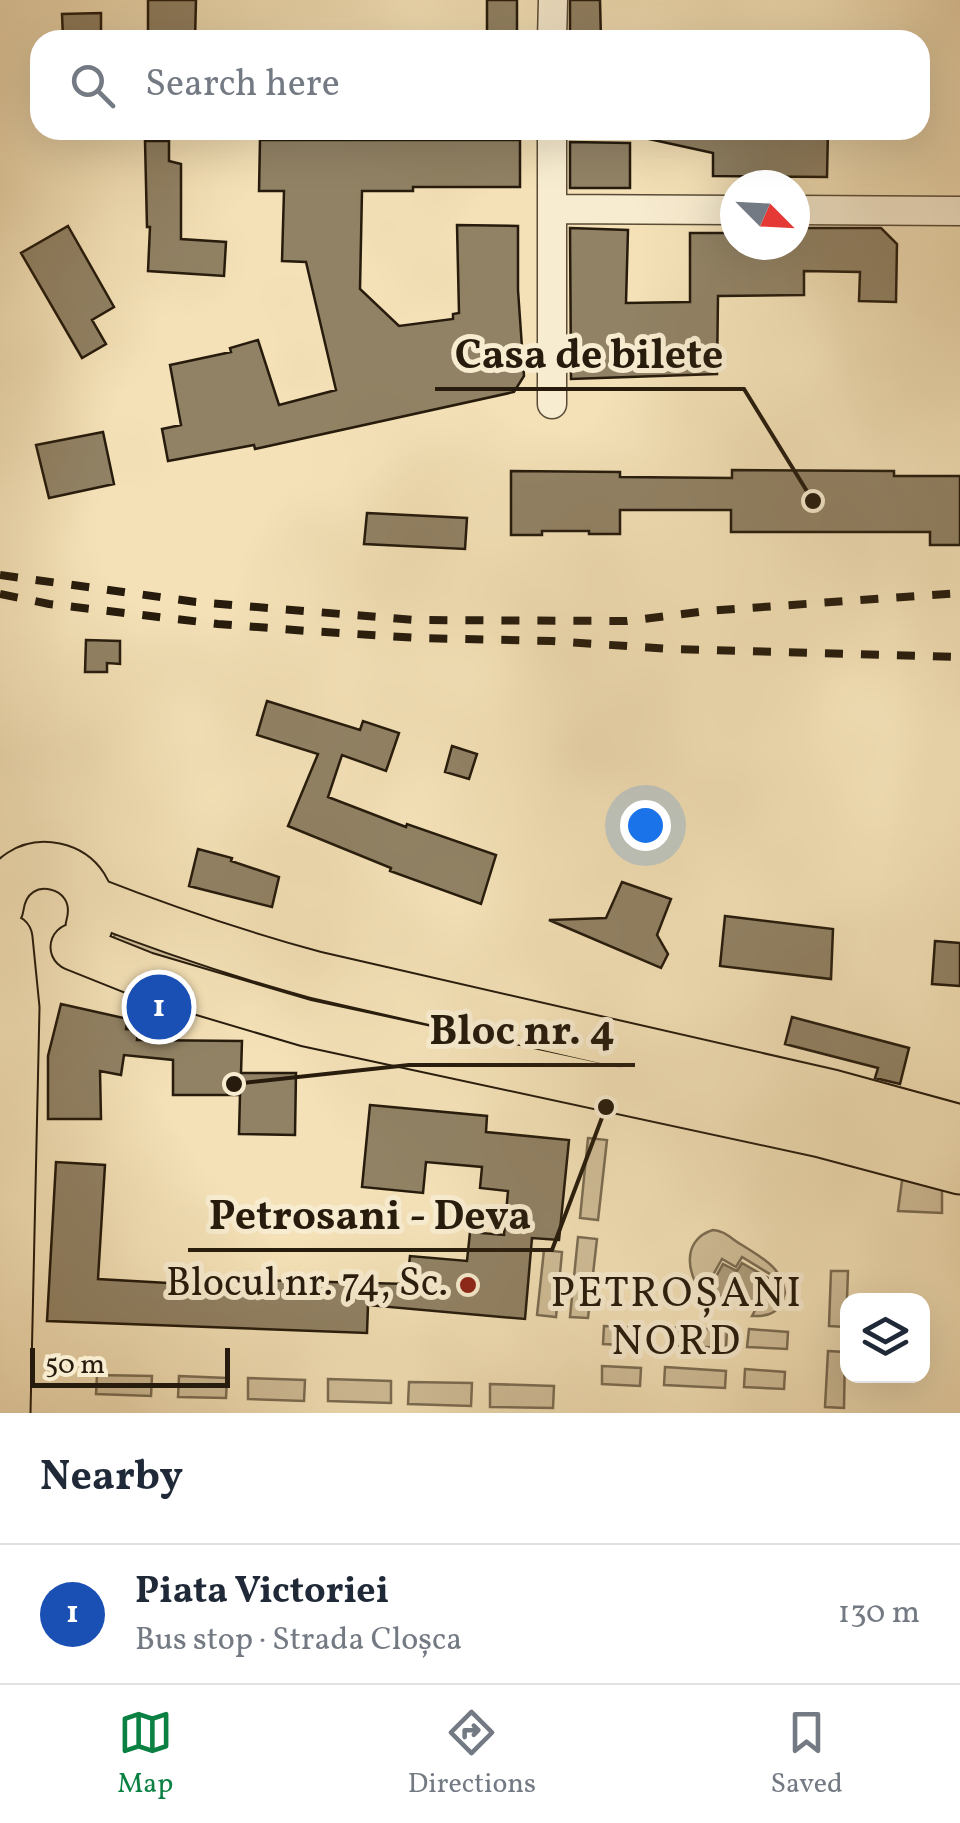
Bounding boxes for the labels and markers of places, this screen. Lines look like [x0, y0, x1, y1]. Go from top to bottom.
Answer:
callout: Casa de bilete [435, 317, 744, 389]
pin: 1 [126, 970, 192, 1044]
callout: Bloc nr. 4 [409, 993, 635, 1065]
callout: Petrosani - Deva [188, 1178, 552, 1250]
place label: Blocul nr. 74, Sc. [166, 1257, 448, 1313]
marker: Blocul nr. 74, Sc. [457, 1274, 479, 1296]

